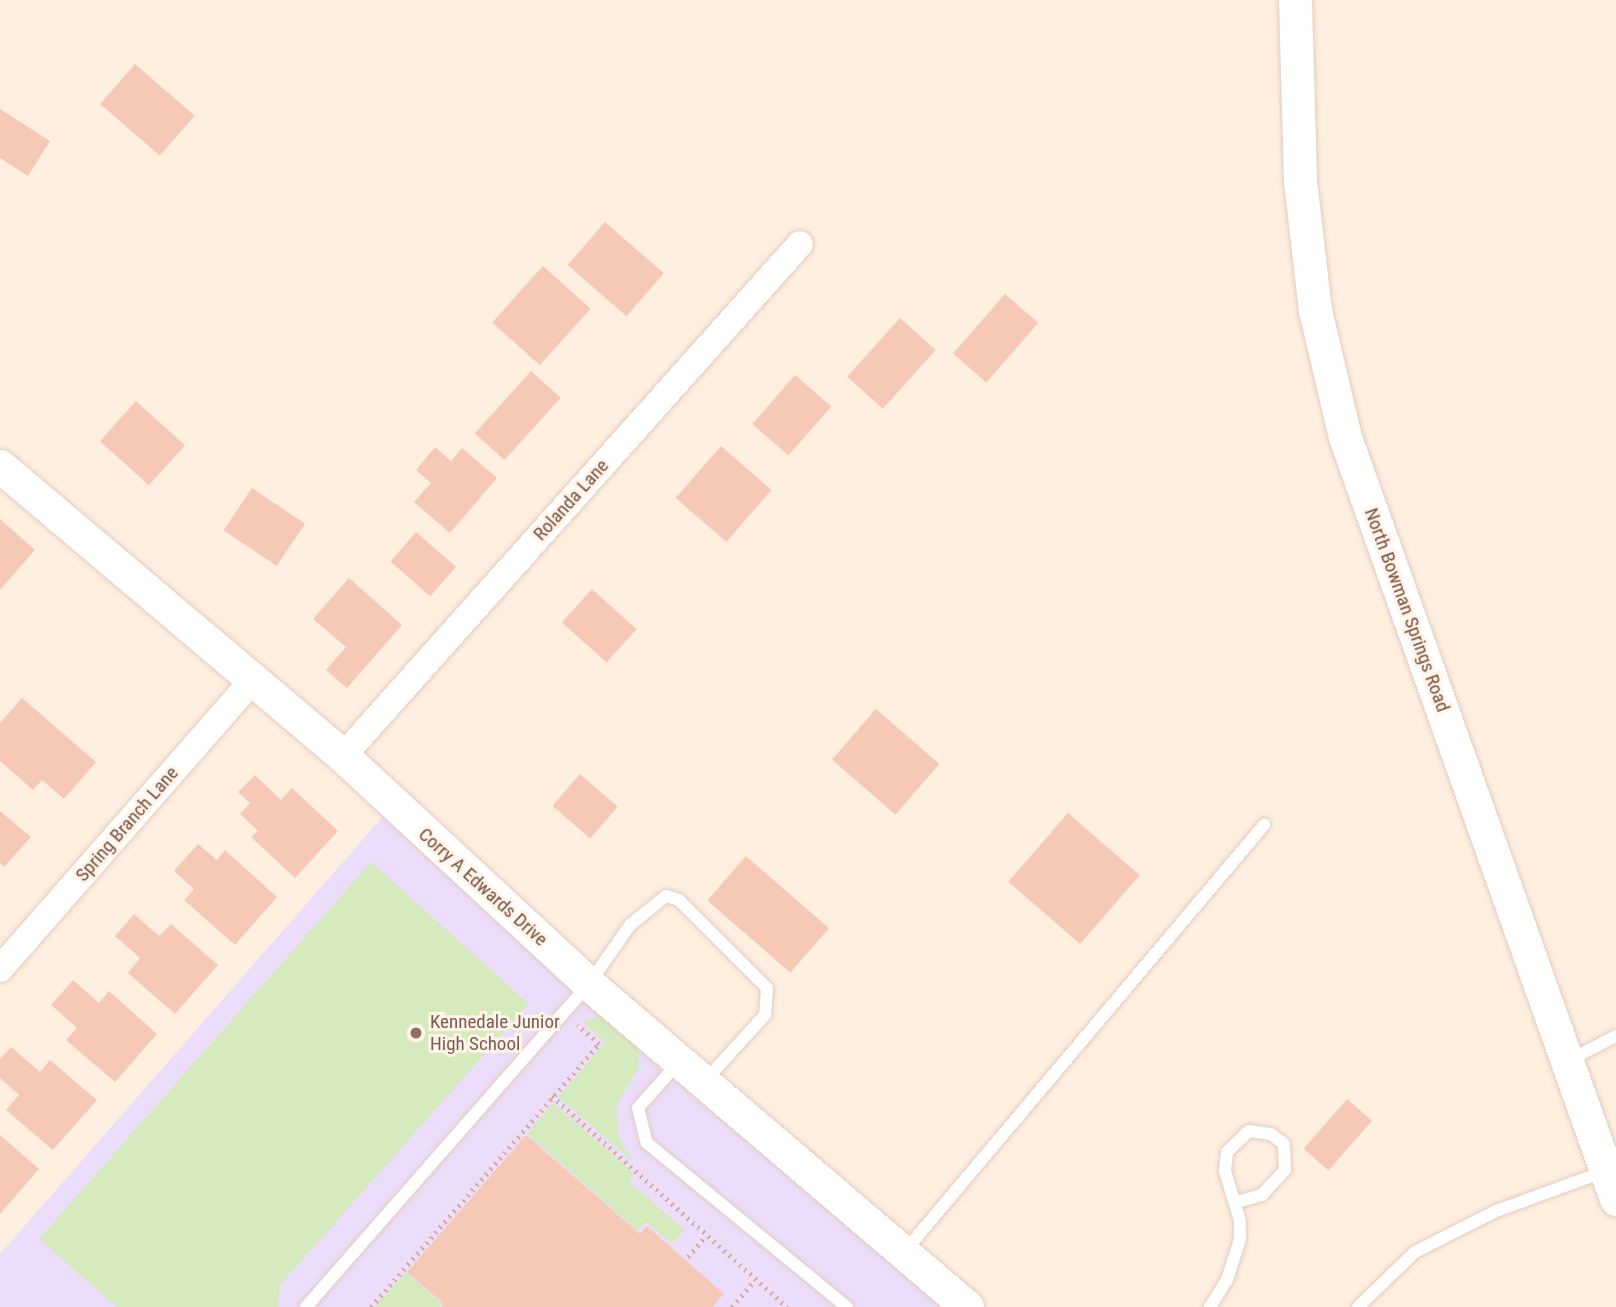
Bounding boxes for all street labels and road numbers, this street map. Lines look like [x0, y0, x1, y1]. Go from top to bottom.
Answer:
street label: Rolanda Lane [529, 455, 613, 545]
street label: North Bowman Springs Road [1360, 505, 1454, 715]
street label: Spring Branch Lane [71, 762, 183, 886]
street label: Corry A Edwards Drive [414, 823, 552, 951]

